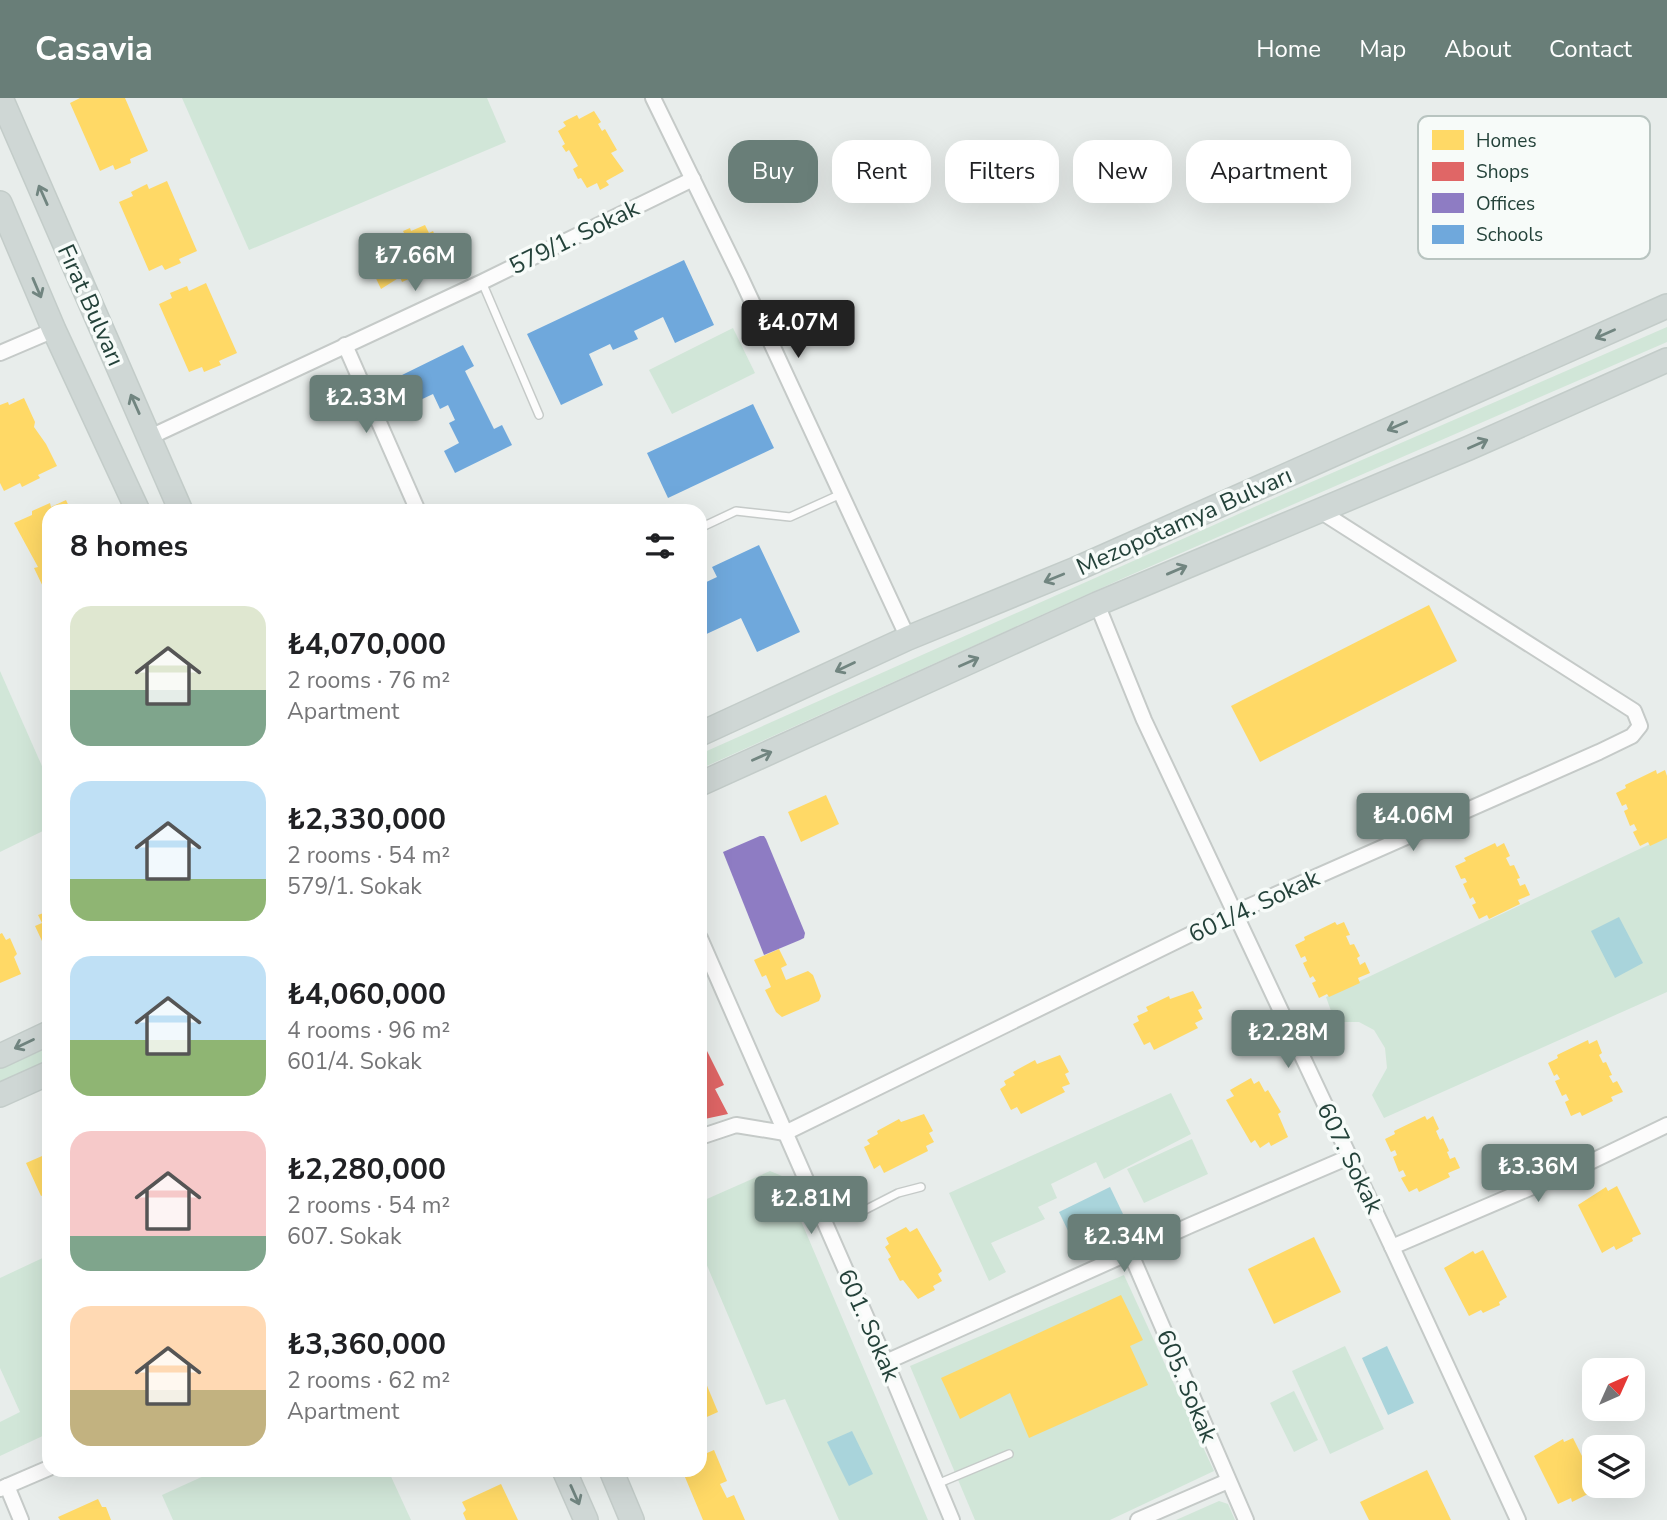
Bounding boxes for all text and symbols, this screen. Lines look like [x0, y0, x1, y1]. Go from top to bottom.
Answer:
text: Casavia [35, 27, 153, 72]
text: Home [1256, 33, 1321, 65]
text: Map [1359, 33, 1406, 65]
text: About [1444, 33, 1511, 65]
text: Contact [1549, 33, 1632, 65]
legend [1418, 116, 1650, 259]
text: Homes [1476, 128, 1537, 154]
chip: Buy [728, 140, 818, 203]
chip: Rent [832, 140, 931, 203]
chip: Filters [945, 140, 1059, 203]
chip: New [1073, 140, 1172, 203]
chip: Apartment [1186, 140, 1351, 203]
text: Shops [1476, 159, 1529, 185]
one-way arrow [36, 185, 49, 206]
street label: 579/1. Sokak [504, 191, 645, 282]
text: Offices [1476, 191, 1535, 217]
text: Schools [1476, 222, 1543, 248]
pin: ₺7.66M [358, 234, 472, 293]
street label: Fırat Bulvarı [50, 239, 132, 371]
text: ₺7.66M [375, 240, 455, 271]
one-way arrow [31, 277, 44, 298]
pin: ₺4.07M [741, 300, 855, 360]
text: ₺4.07M [758, 307, 838, 338]
one-way arrow [1594, 328, 1616, 341]
pin: ₺2.33M [309, 376, 423, 435]
text: ₺2.33M [326, 382, 406, 413]
one-way arrow [128, 393, 141, 415]
one-way arrow [1387, 420, 1408, 433]
one-way arrow [1467, 437, 1488, 450]
street label: Mezopotamya Bulvarı [1071, 459, 1297, 583]
text: 8 homes [70, 526, 188, 567]
icon: filters [641, 527, 679, 565]
one-way arrow [1166, 563, 1188, 576]
one-way arrow [1044, 572, 1066, 585]
text: ₺4,070,000 [287, 624, 446, 665]
icon: home [126, 634, 210, 718]
one-way arrow [958, 655, 979, 668]
one-way arrow [835, 661, 856, 674]
text: 2 rooms · 76 m² [287, 665, 450, 696]
text: Apartment [287, 696, 399, 727]
one-way arrow [751, 749, 772, 762]
pin: ₺4.06M [1356, 794, 1470, 853]
text: ₺2,330,000 [287, 799, 446, 840]
text: ₺4.06M [1373, 800, 1453, 831]
icon: home [126, 809, 210, 893]
text: 2 rooms · 54 m² [287, 840, 450, 871]
street label: 601/4. Sokak [1183, 861, 1325, 950]
text: 579/1. Sokak [287, 871, 422, 902]
text: ₺4,060,000 [287, 974, 446, 1015]
icon: home [126, 984, 210, 1068]
pin: ₺2.28M [1231, 1010, 1345, 1070]
text: 4 rooms · 96 m² [287, 1015, 450, 1046]
text: ₺2.28M [1248, 1017, 1328, 1048]
one-way arrow [14, 1038, 36, 1051]
text: 601/4. Sokak [287, 1046, 422, 1077]
street label: 607. Sokak [1309, 1097, 1391, 1220]
pin: ₺3.36M [1481, 1144, 1595, 1204]
text: ₺2,280,000 [287, 1149, 446, 1190]
text: ₺3.36M [1498, 1151, 1578, 1182]
icon: home [126, 1159, 210, 1243]
pin: ₺2.81M [754, 1176, 868, 1236]
text: ₺2.81M [771, 1183, 851, 1214]
text: 2 rooms · 54 m² [287, 1190, 450, 1221]
pin: ₺2.34M [1067, 1214, 1181, 1274]
text: 607. Sokak [287, 1221, 402, 1252]
text: ₺2.34M [1084, 1221, 1164, 1252]
street label: 601. Sokak [830, 1264, 908, 1387]
text: ₺3,360,000 [287, 1324, 446, 1365]
street label: 605. Sokak [1149, 1325, 1225, 1448]
icon: home [126, 1334, 210, 1418]
north arrow [1582, 1358, 1645, 1421]
map controls [1582, 1358, 1645, 1498]
text: 2 rooms · 62 m² [287, 1365, 450, 1396]
text: Apartment [287, 1396, 399, 1427]
button: layers [1582, 1435, 1645, 1498]
one-way arrow [569, 1484, 582, 1505]

